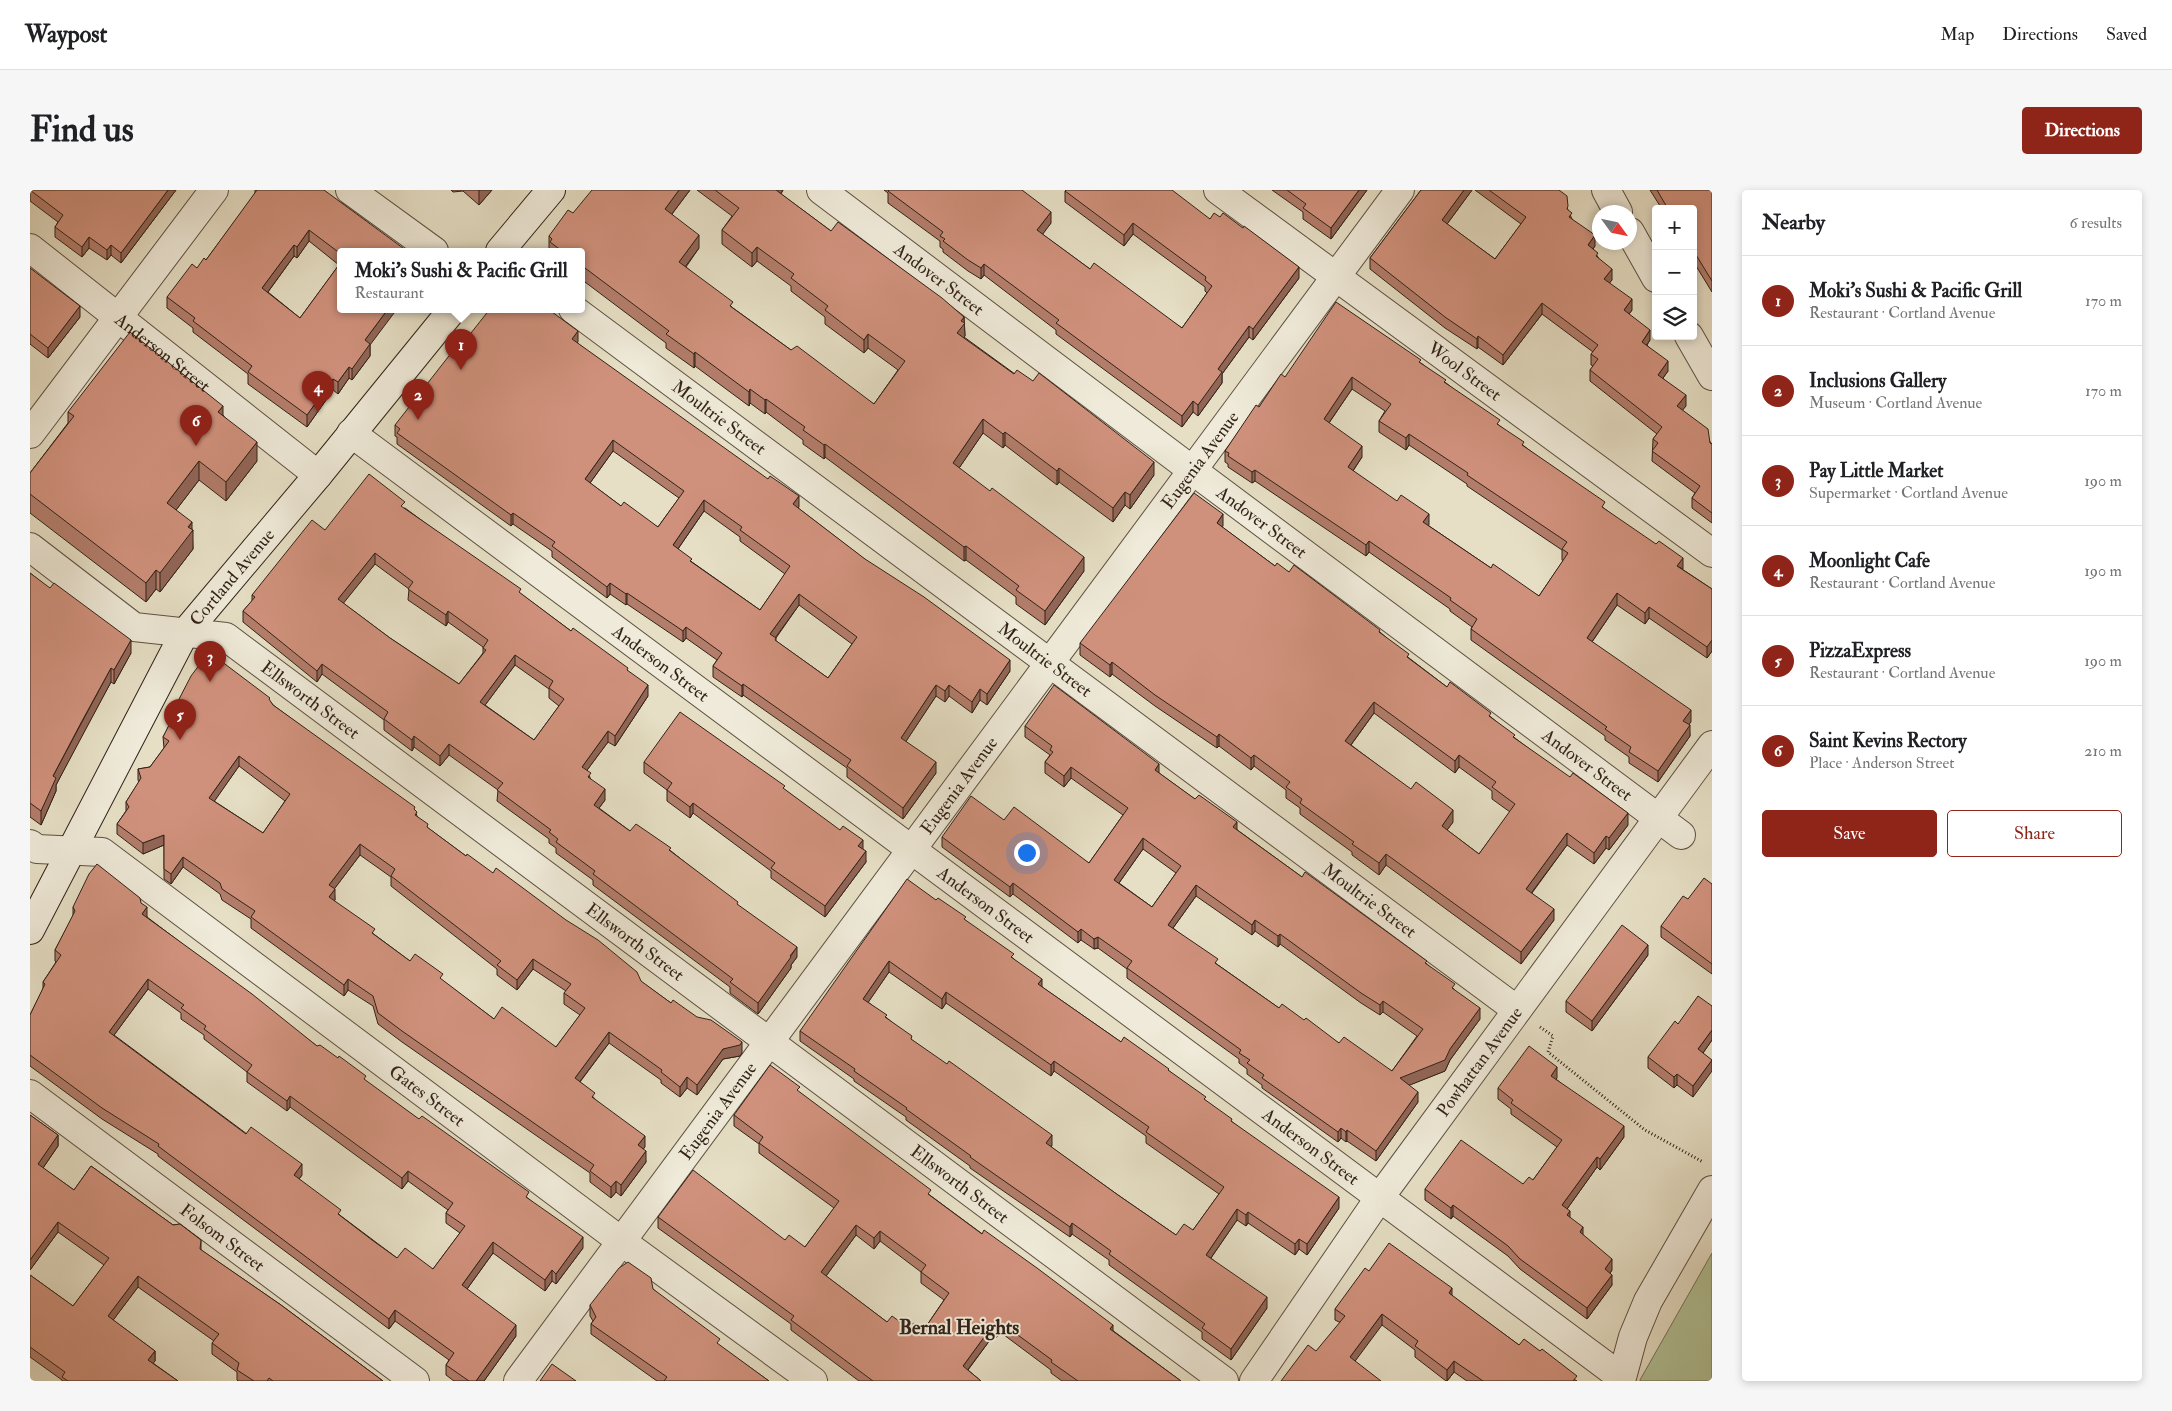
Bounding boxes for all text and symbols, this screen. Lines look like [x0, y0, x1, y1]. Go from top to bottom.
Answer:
text: Waypost [25, 19, 107, 50]
text: Map [1941, 23, 1974, 46]
text: Directions [2002, 23, 2078, 46]
text: Saved [2106, 23, 2147, 46]
button: Directions [2022, 107, 2142, 154]
text: Find us [30, 108, 134, 152]
north arrow [1592, 205, 1637, 250]
map controls [1652, 205, 1697, 340]
button: + [1652, 205, 1697, 250]
text: Nearby [1762, 209, 1825, 236]
text: 6 results [2070, 213, 2122, 233]
street label: Andover Street [889, 237, 989, 321]
popup [337, 248, 585, 313]
button: − [1652, 250, 1697, 295]
text: Moki's Sushi & Pacific Grill [354, 259, 568, 283]
text: Moki's Sushi & Pacific Grill [1809, 279, 2022, 303]
text: Restaurant [354, 283, 424, 303]
text: 1 [1775, 291, 1781, 311]
text: 170 m [2085, 291, 2122, 311]
button: layers [1652, 295, 1697, 340]
text: Restaurant · Cortland Avenue [1809, 303, 1995, 323]
street label: Anderson Street [110, 307, 215, 397]
pin: 1 [445, 329, 477, 370]
street label: Wool Street [1422, 336, 1506, 406]
text: Inclusions Gallery [1809, 369, 1946, 393]
pin: 4 [302, 371, 334, 412]
street label: Moultrie Street [667, 375, 771, 460]
pin: 2 [402, 379, 434, 420]
text: 2 [1774, 381, 1782, 401]
text: 170 m [2085, 381, 2122, 401]
text: Museum · Cortland Avenue [1809, 393, 1982, 413]
pin: 6 [180, 405, 212, 446]
street label: Eugenia Avenue [1156, 406, 1244, 514]
text: Pay Little Market [1809, 459, 1943, 483]
text: 3 [1775, 471, 1781, 491]
text: 190 m [2084, 471, 2122, 491]
street label: Andover Street [1211, 480, 1312, 564]
text: Supermarket · Cortland Avenue [1809, 483, 2008, 503]
street label: Cortland Avenue [184, 523, 280, 631]
text: Moonlight Cafe [1809, 549, 1930, 573]
text: 4 [1774, 561, 1782, 581]
text: 190 m [2084, 561, 2122, 581]
text: Restaurant · Cortland Avenue [1809, 573, 1995, 593]
street label: Moultrie Street [993, 617, 1097, 702]
street label: Anderson Street [607, 619, 714, 707]
text: PizzaExpress [1809, 639, 1911, 663]
pin: 3 [194, 641, 226, 682]
text: 5 [1774, 651, 1782, 671]
text: 190 m [2084, 651, 2122, 671]
street label: Ellsworth Street [256, 656, 364, 744]
text: Restaurant · Cortland Avenue [1809, 663, 1995, 683]
pin: 5 [164, 699, 196, 740]
street label: Andover Street [1537, 723, 1637, 806]
text: Saint Kevins Rectory [1809, 729, 1967, 753]
street label: Eugenia Avenue [915, 732, 1003, 839]
text: 6 [1774, 741, 1782, 761]
text: 210 m [2084, 741, 2122, 761]
text: Place · Anderson Street [1809, 753, 1954, 773]
button: Save [1762, 810, 1937, 857]
button: Share [1947, 810, 2122, 857]
your location [1014, 840, 1040, 866]
street label: Moultrie Street [1318, 858, 1421, 943]
street label: Anderson Street [932, 861, 1039, 949]
street label: Ellsworth Street [581, 898, 689, 986]
street label: Powhattan Avenue [1431, 1002, 1528, 1121]
street label: Eugenia Avenue [674, 1057, 762, 1164]
street label: Gates Street [385, 1060, 470, 1132]
street label: Anderson Street [1257, 1102, 1364, 1190]
street label: Ellsworth Street [906, 1140, 1014, 1228]
street label: Folsom Street [175, 1198, 270, 1277]
district label: Bernal Heights [899, 1315, 1019, 1341]

